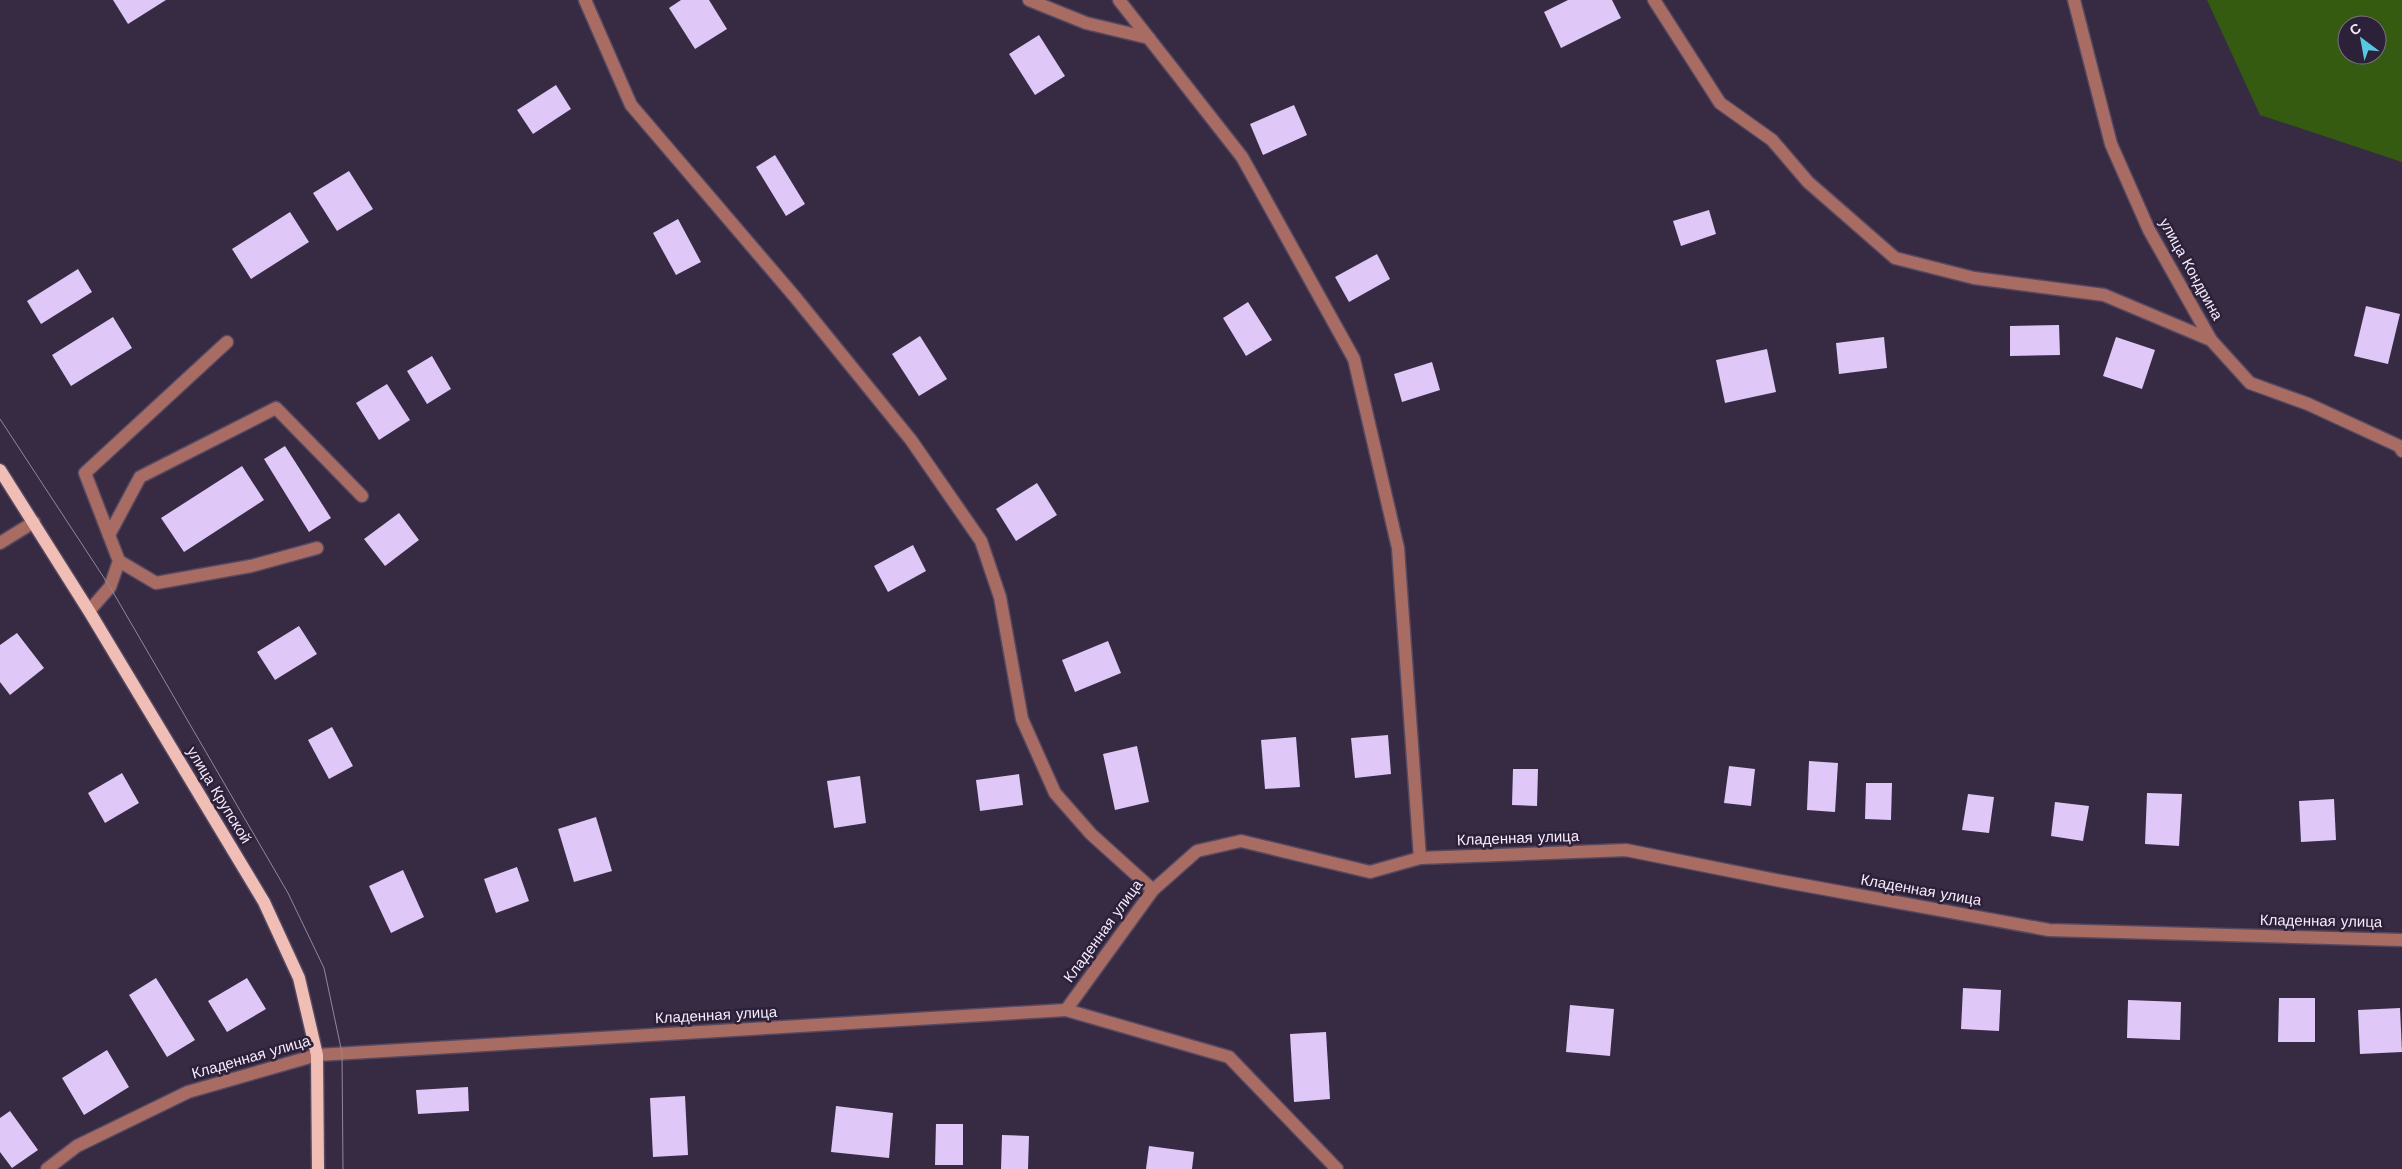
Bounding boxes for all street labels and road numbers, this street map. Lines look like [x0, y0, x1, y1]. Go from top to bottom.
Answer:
street label: улица Кондрина [2156, 215, 2227, 324]
street label: улица Крупской [183, 743, 255, 847]
street label: Кладенная улица [1457, 827, 1580, 849]
street label: Кладенная улица [1859, 871, 1983, 910]
street label: Кладенная улица [1060, 876, 1147, 986]
street label: Кладенная улица [2260, 911, 2383, 931]
street label: Кладенная улица [654, 1003, 778, 1027]
street label: Кладенная улица [190, 1031, 313, 1083]

